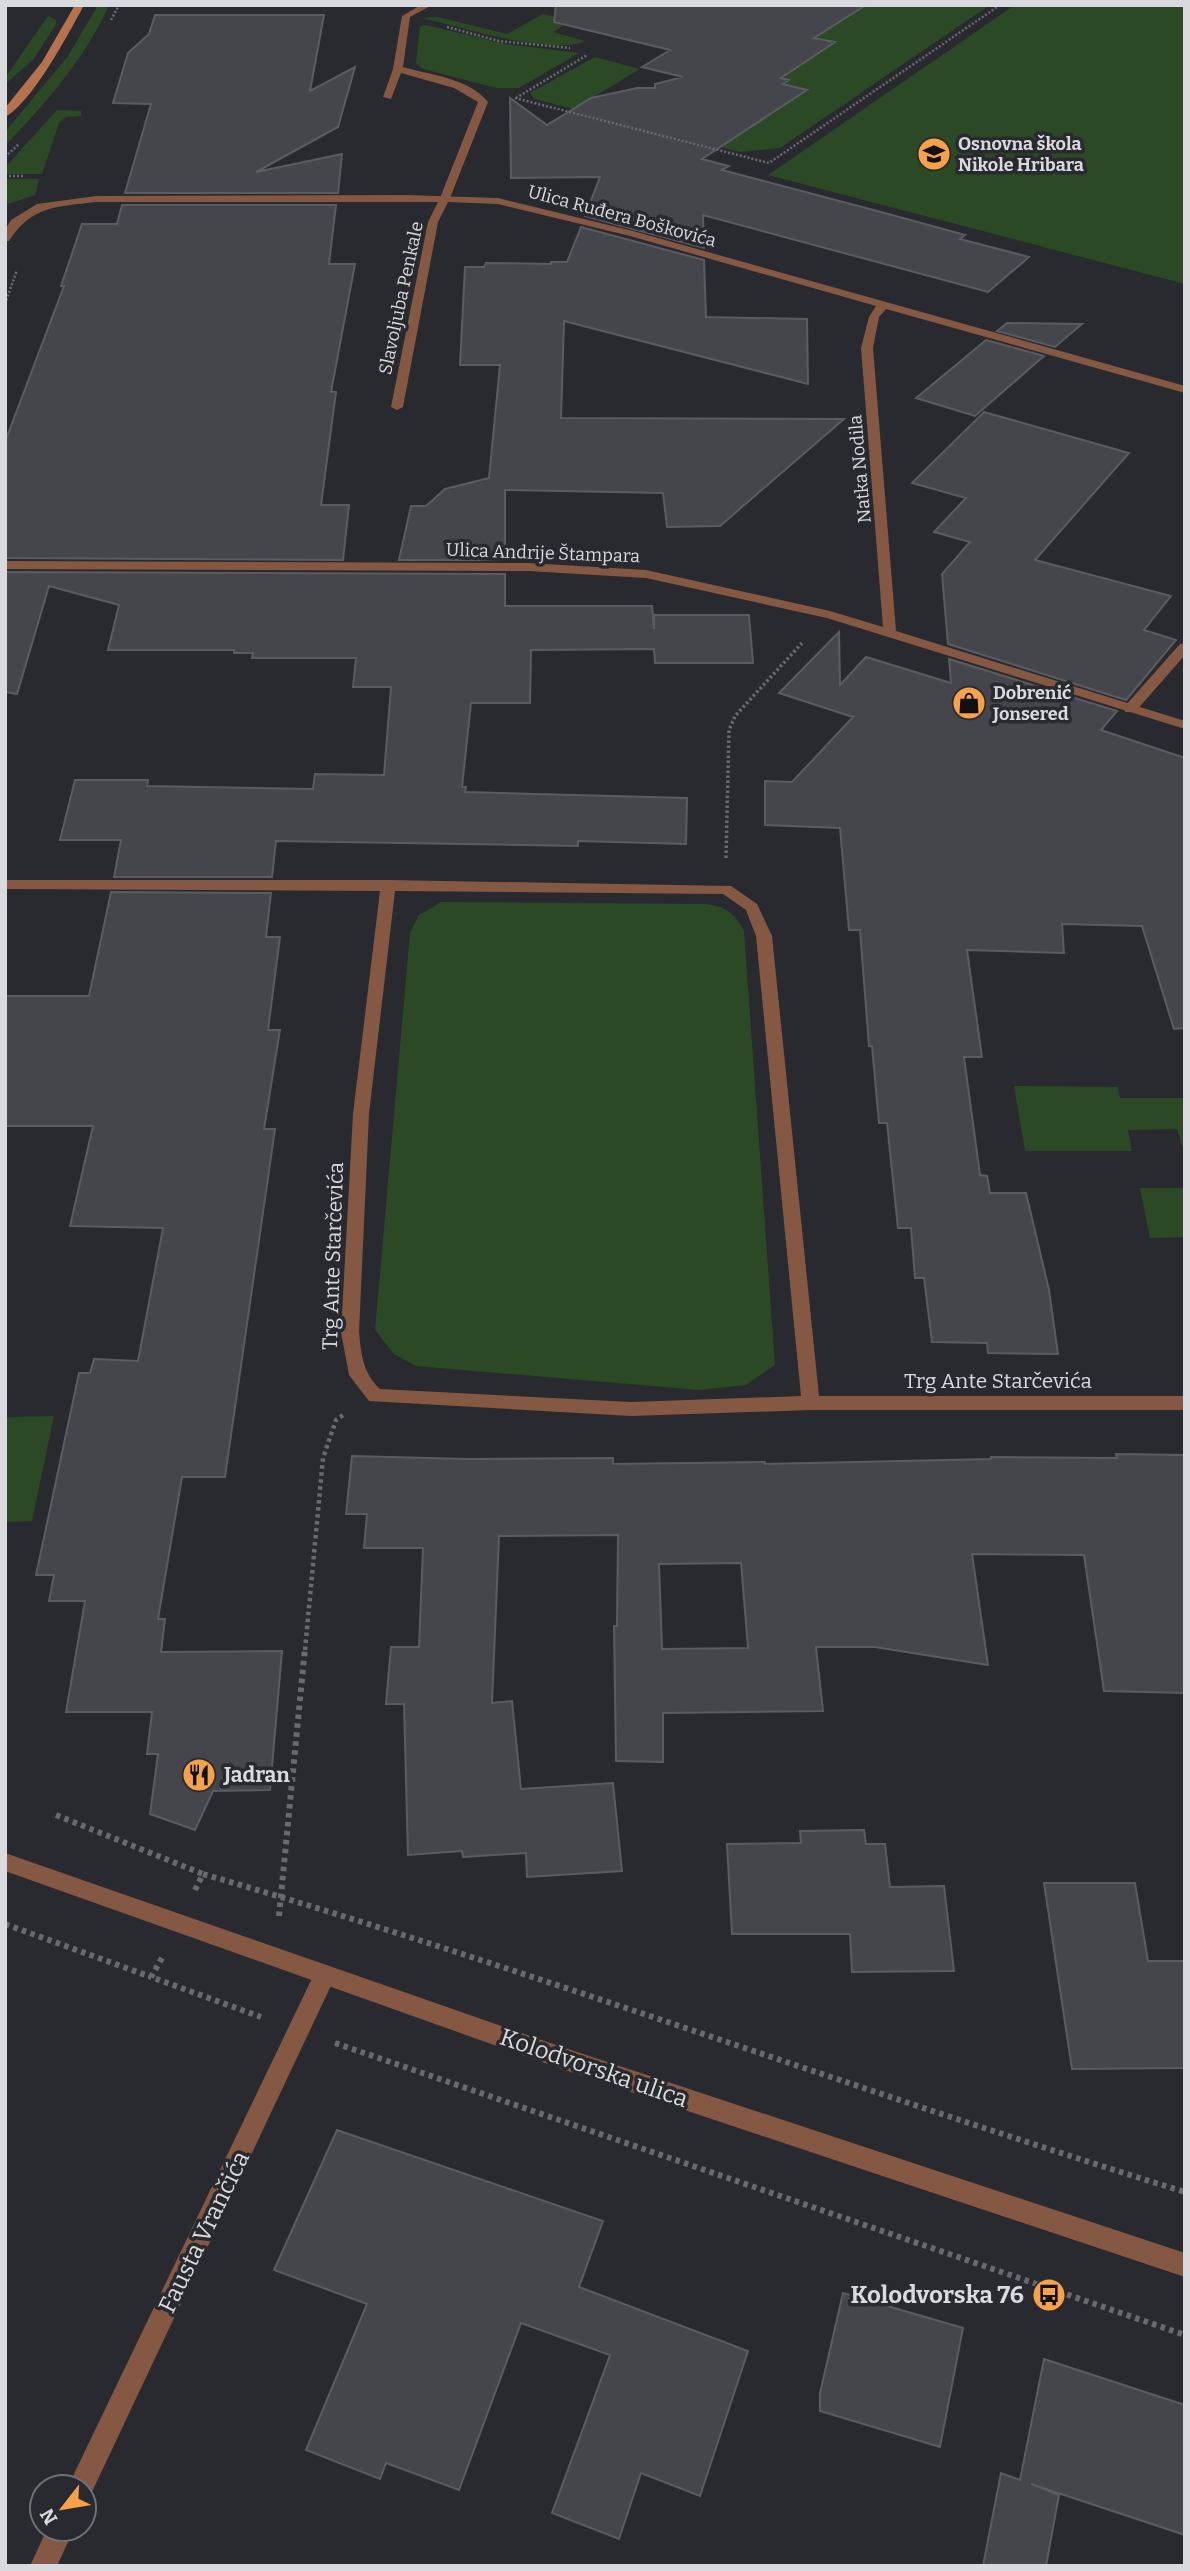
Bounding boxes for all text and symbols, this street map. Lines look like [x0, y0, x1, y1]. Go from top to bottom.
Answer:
place label: Osnovna škola Nikole Hribara [958, 133, 1084, 176]
school or university icon: Osnovna škola Nikole Hribara [915, 135, 953, 173]
street label: Ulica Ruđera Boškovića [525, 180, 719, 252]
street label: Slavoljuba Penkale [374, 219, 428, 377]
street label: Natka Nodila [844, 414, 876, 524]
street label: Ulica Andrije Štampara [446, 539, 641, 567]
place label: Dobrenić Jonsered [992, 682, 1071, 725]
shop icon: Dobrenić Jonsered [950, 684, 988, 722]
street label: Trg Ante Starčevića [317, 1161, 349, 1350]
street label: Trg Ante Starčevića [904, 1368, 1092, 1394]
restaurant icon: Jadran [180, 1756, 218, 1794]
place label: Jadran [223, 1762, 290, 1788]
street label: Kolodvorska ulica [496, 2023, 692, 2113]
street label: Fausta Vrančića [153, 2147, 255, 2317]
bus stop icon: Kolodvorska 76 [1030, 2276, 1068, 2314]
place label: Kolodvorska 76 [851, 2281, 1024, 2309]
north arrow [28, 2473, 98, 2543]
text: N [35, 2504, 62, 2529]

